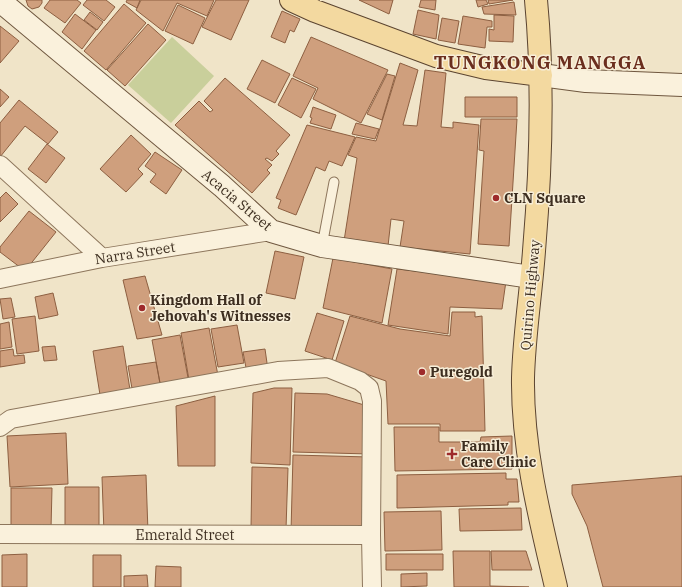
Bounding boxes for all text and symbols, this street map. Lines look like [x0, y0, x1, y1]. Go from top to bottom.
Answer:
district label: TUNGKONG MANGGA [434, 51, 646, 74]
street label: Acacia Street [198, 165, 276, 235]
place label: CLN Square [504, 189, 586, 207]
marker: CLN Square [491, 193, 501, 203]
street label: Narra Street [94, 238, 177, 268]
street label: Quirino Highway [516, 238, 544, 351]
place label: Kingdom Hall of Jehovah's Witnesses [150, 291, 291, 325]
marker: Kingdom Hall of Jehovah's Witnesses [137, 303, 147, 313]
place label: Puregold [430, 363, 493, 381]
marker: Puregold [417, 367, 427, 377]
place label: Family Care Clinic [461, 437, 537, 471]
marker: Family Care Clinic [446, 448, 458, 460]
street label: Emerald Street [136, 526, 235, 544]

